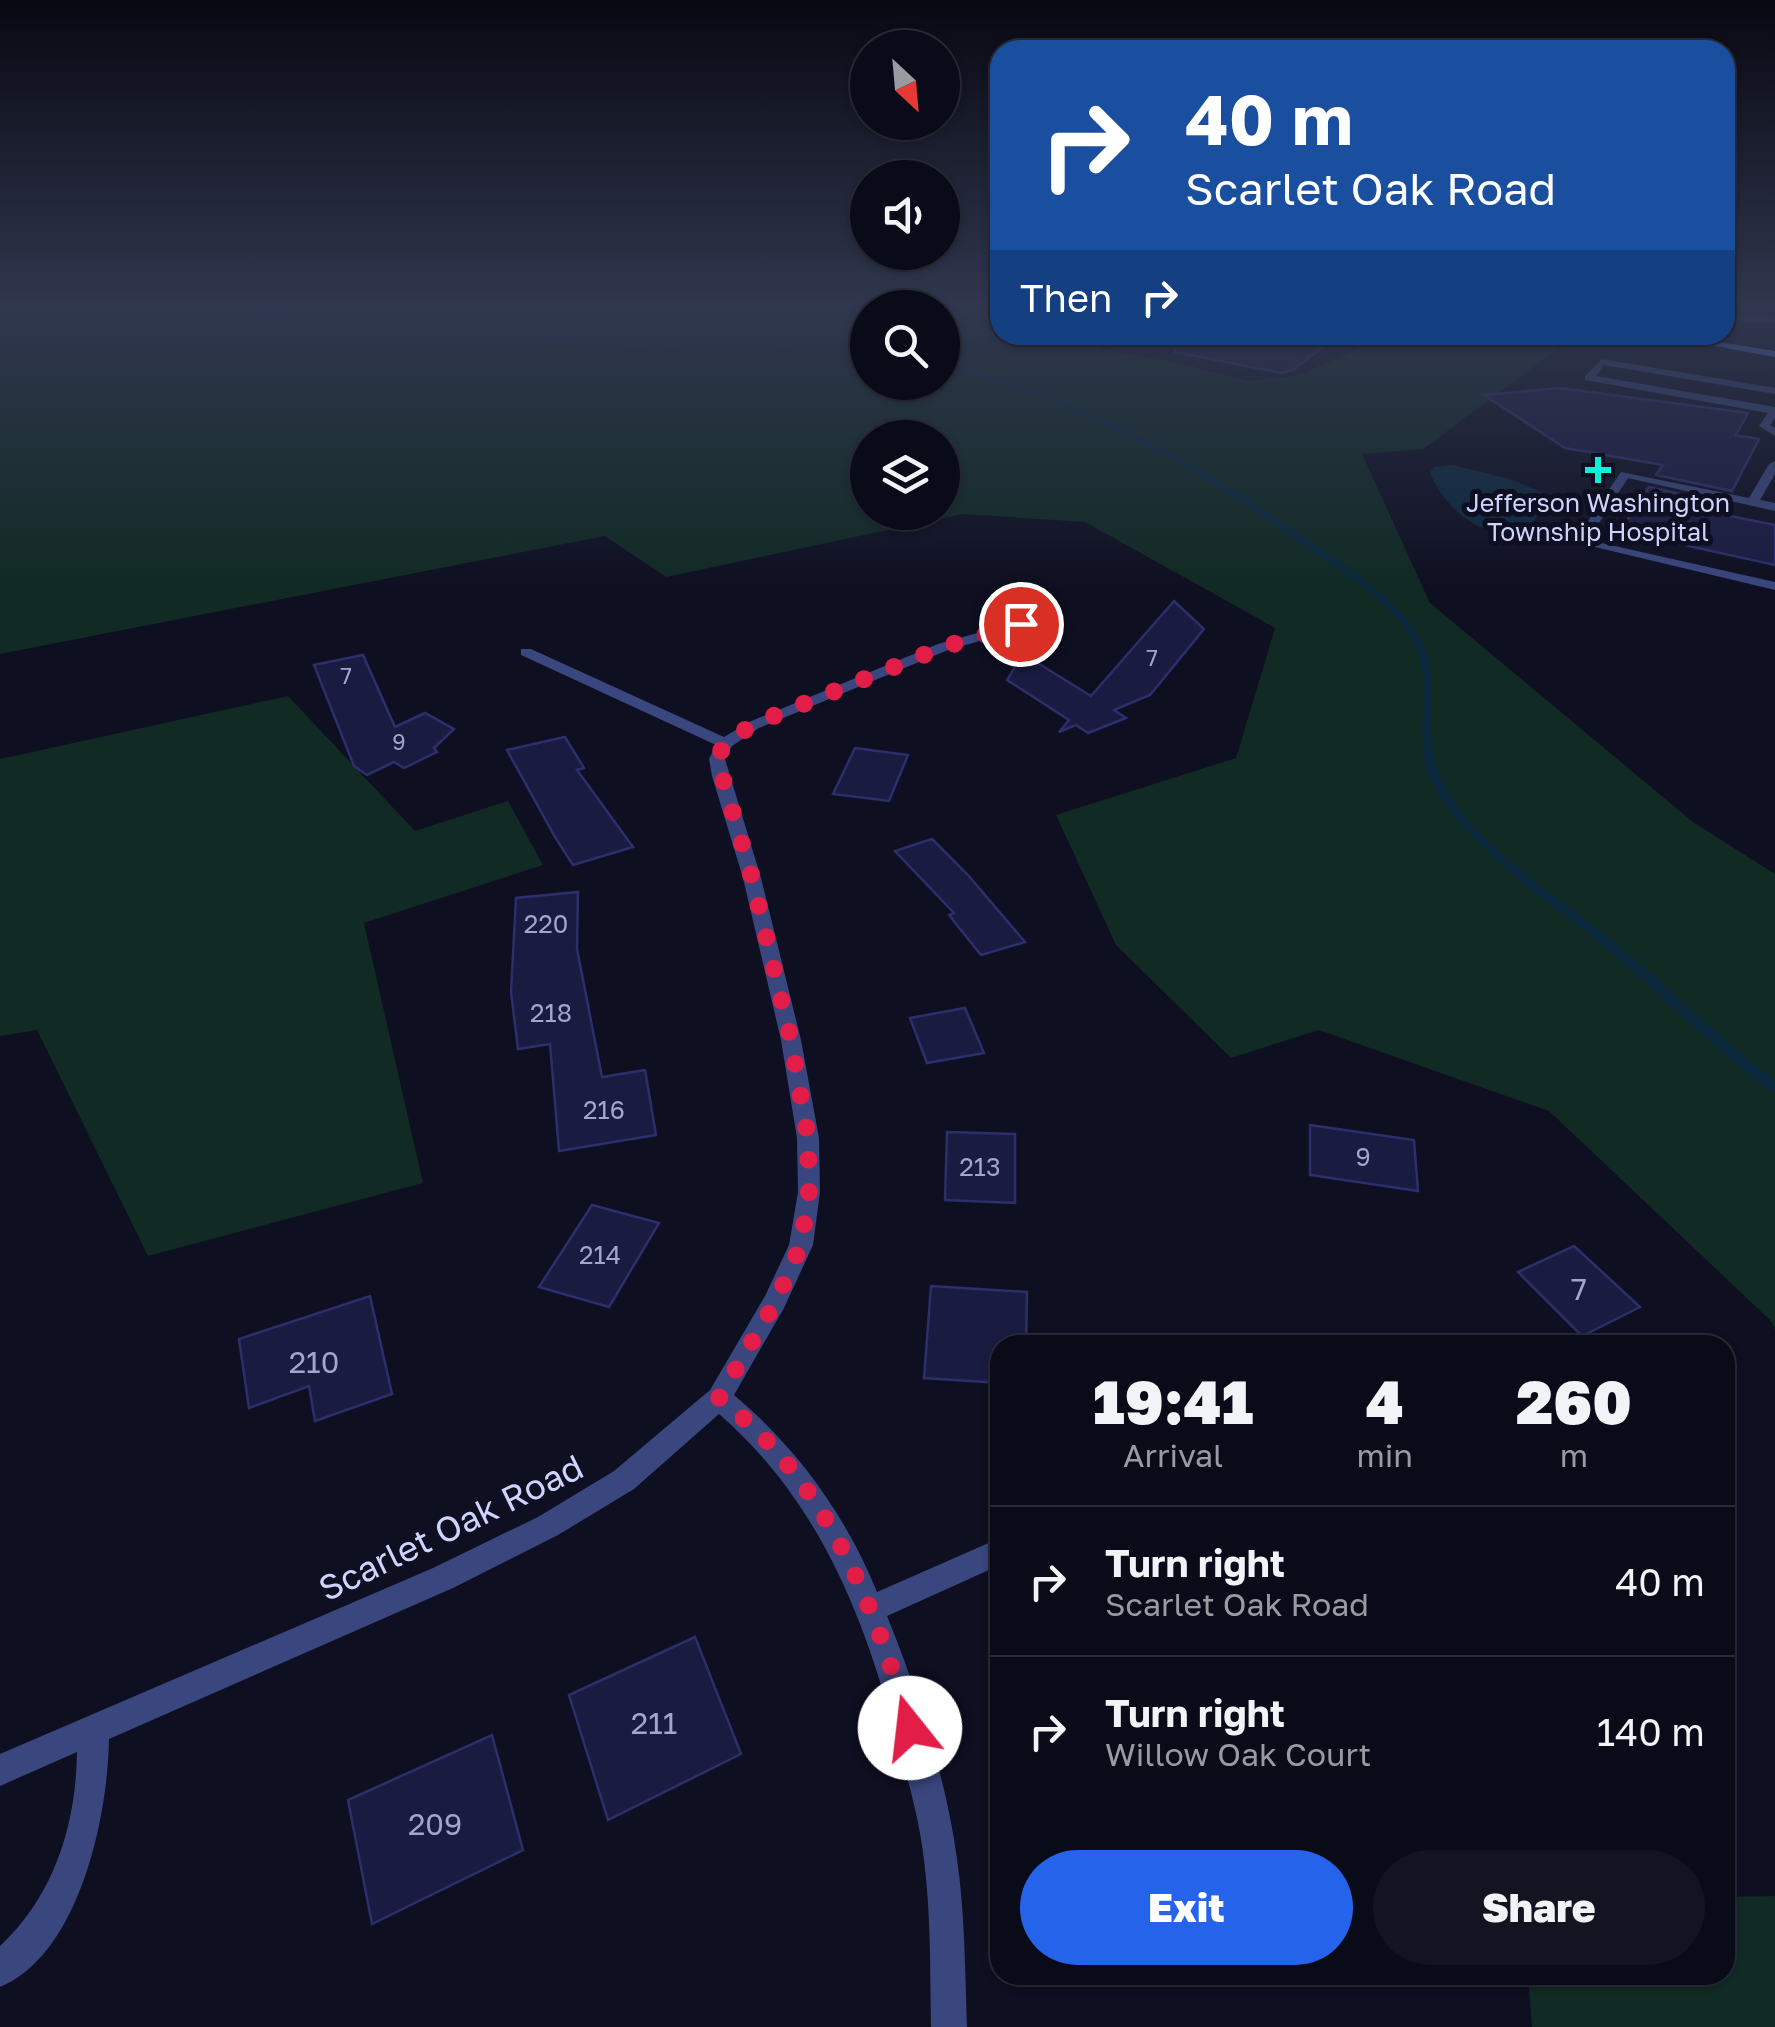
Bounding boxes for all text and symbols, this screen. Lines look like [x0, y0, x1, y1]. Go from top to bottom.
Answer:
north arrow [850, 30, 960, 140]
map controls [850, 30, 960, 530]
text: 40 m [1185, 76, 1353, 160]
icon: right [1020, 80, 1150, 210]
button: sound [850, 160, 960, 270]
text: Scarlet Oak Road [1185, 161, 1556, 215]
icon: right [1132, 270, 1187, 325]
text: Then [1020, 275, 1112, 320]
button: search [850, 290, 960, 400]
button: layers [850, 420, 960, 530]
marker: Jefferson Washington Township Hospital [1585, 457, 1611, 483]
place label: Jefferson Washington Township Hospital [1466, 487, 1730, 547]
pin [979, 582, 1064, 667]
icon: arrive [994, 597, 1049, 652]
house number: 7 [1146, 644, 1158, 671]
house number: 7 [340, 662, 352, 689]
house number: 9 [392, 728, 406, 755]
house number: 220 [524, 908, 568, 939]
house number: 218 [530, 997, 572, 1028]
house number: 216 [583, 1094, 625, 1125]
house number: 9 [1355, 1141, 1371, 1172]
house number: 213 [959, 1151, 1001, 1182]
house number: 214 [579, 1239, 621, 1270]
house number: 7 [1571, 1271, 1587, 1307]
house number: 210 [289, 1344, 339, 1380]
text: 19:41 [1093, 1365, 1253, 1437]
text: 4 [1366, 1365, 1404, 1437]
text: 260 [1516, 1365, 1632, 1437]
text: Arrival [1123, 1436, 1223, 1474]
text: min [1356, 1436, 1413, 1474]
text: m [1560, 1436, 1588, 1474]
street label: Scarlet Oak Road [312, 1445, 590, 1609]
text: Turn right [1105, 1540, 1285, 1585]
icon: right [1020, 1554, 1075, 1609]
text: 40 m [1615, 1559, 1705, 1604]
text: Scarlet Oak Road [1105, 1585, 1369, 1623]
position arrow [858, 1676, 962, 1780]
text: Turn right [1105, 1690, 1285, 1735]
icon: right [1020, 1704, 1075, 1759]
house number: 211 [631, 1705, 677, 1741]
text: 140 m [1597, 1709, 1705, 1754]
text: Willow Oak Court [1105, 1735, 1371, 1773]
house number: 209 [408, 1806, 462, 1842]
button: Exit [1020, 1850, 1353, 1965]
button: Share [1373, 1850, 1705, 1965]

